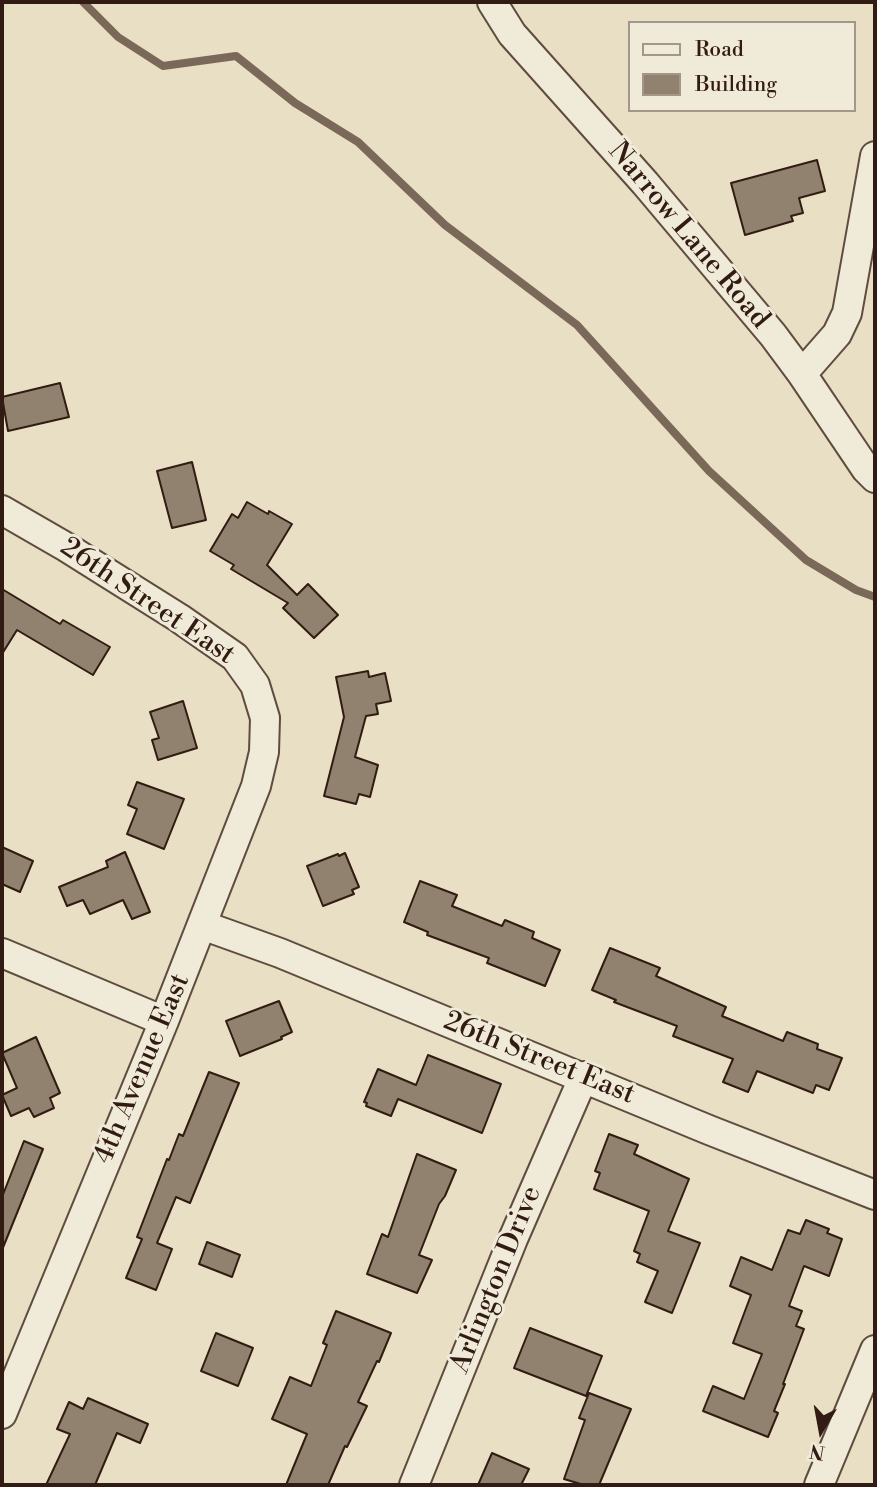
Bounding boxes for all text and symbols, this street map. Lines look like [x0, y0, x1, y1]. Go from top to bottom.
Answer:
legend [628, 21, 856, 112]
text: Road [695, 37, 744, 63]
text: Building [695, 72, 777, 98]
street label: Narrow Lane Road [600, 136, 776, 336]
street label: 26th Street East [53, 531, 241, 673]
street label: 4th Avenue East [88, 969, 198, 1169]
street label: 26th Street East [438, 1005, 640, 1113]
street label: Arlington Drive [444, 1182, 550, 1378]
north arrow [786, 1396, 856, 1466]
text: N [808, 1439, 827, 1465]

